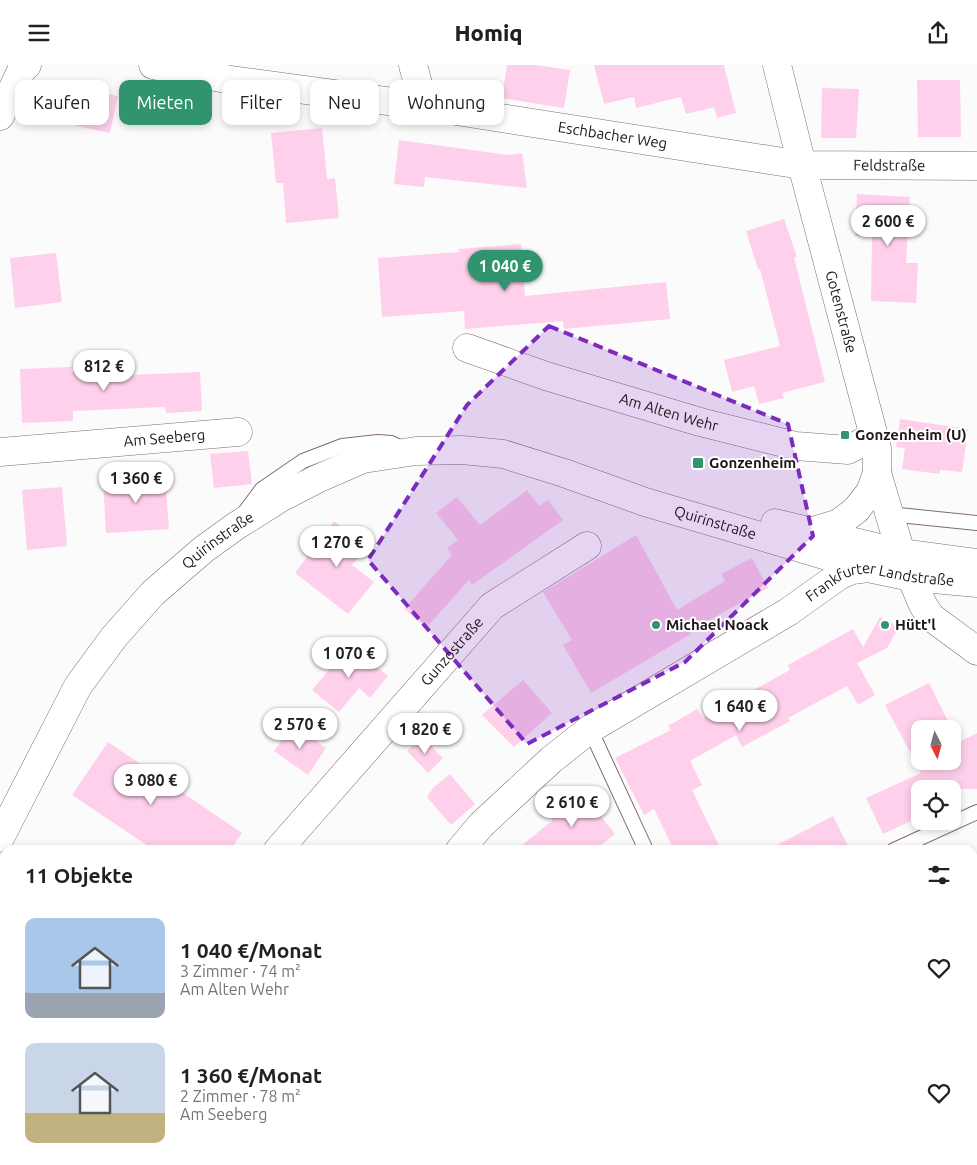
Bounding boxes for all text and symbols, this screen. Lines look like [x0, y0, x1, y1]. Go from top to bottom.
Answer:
icon: menu [25, 19, 53, 47]
icon: share [924, 19, 952, 47]
text: Homiq [454, 20, 523, 45]
chip: Kaufen [15, 80, 109, 125]
chip: Mieten [119, 80, 212, 125]
chip: Filter [222, 80, 300, 125]
chip: Neu [310, 80, 379, 125]
chip: Wohnung [389, 80, 504, 125]
street label: Eschbacher Weg [557, 118, 669, 152]
street label: Feldstraße [853, 156, 925, 174]
pin: 2 600 € [842, 205, 934, 247]
text: 2 600 € [862, 212, 914, 230]
pin: 1 040 € [459, 249, 551, 292]
text: 1 040 € [479, 257, 531, 275]
street label: Gotenstraße [822, 269, 860, 355]
pin: 812 € [69, 349, 139, 392]
text: 812 € [84, 357, 124, 375]
street label: Am Alten Wehr [618, 389, 721, 434]
street label: Am Seeberg [123, 426, 206, 450]
place label: Gonzenheim (U) [855, 426, 967, 443]
marker: Gonzenheim (U) [839, 429, 851, 441]
place label: Gonzenheim [709, 454, 796, 471]
marker: Gonzenheim [691, 456, 705, 470]
pin: 1 360 € [90, 461, 182, 504]
text: 1 360 € [110, 469, 162, 487]
street label: Quirinstraße [672, 502, 758, 542]
street label: Quirinstraße [178, 508, 257, 572]
pin: 1 270 € [291, 525, 383, 568]
text: 1 270 € [311, 533, 363, 551]
street label: Frankfurter Landstraße [802, 559, 955, 605]
street label: Gunzostraße [417, 613, 486, 689]
place label: Michael Noack [666, 616, 769, 633]
place label: Hütt'l [895, 616, 936, 633]
marker: Michael Noack [650, 619, 662, 631]
marker: Hütt'l [879, 619, 891, 631]
pin: 1 070 € [303, 637, 395, 679]
text: 1 070 € [323, 644, 375, 662]
pin: 1 640 € [694, 689, 786, 732]
text: 1 640 € [714, 697, 766, 715]
pin: 2 570 € [254, 707, 346, 750]
pin: 1 820 € [379, 713, 471, 755]
text: 2 570 € [274, 715, 326, 733]
text: 1 820 € [399, 720, 451, 738]
north arrow [911, 720, 961, 770]
map controls [911, 720, 961, 830]
pin: 3 080 € [105, 763, 197, 806]
text: 3 080 € [125, 771, 177, 789]
button: locate [911, 780, 961, 830]
pin: 2 610 € [526, 785, 618, 828]
text: 2 610 € [546, 793, 598, 811]
icon: filters [925, 861, 953, 889]
text: 11 Objekte [25, 863, 133, 887]
icon: home [65, 938, 125, 998]
text: 1 040 €/Monat [180, 938, 322, 962]
icon: heart [925, 954, 953, 982]
text: 3 Zimmer · 74 m² [180, 962, 301, 980]
text: Am Alten Wehr [180, 980, 289, 998]
icon: home [65, 1063, 125, 1123]
text: 1 360 €/Monat [180, 1063, 322, 1087]
icon: heart [925, 1079, 953, 1107]
text: 2 Zimmer · 78 m² [180, 1087, 301, 1105]
text: Am Seeberg [180, 1105, 267, 1123]

